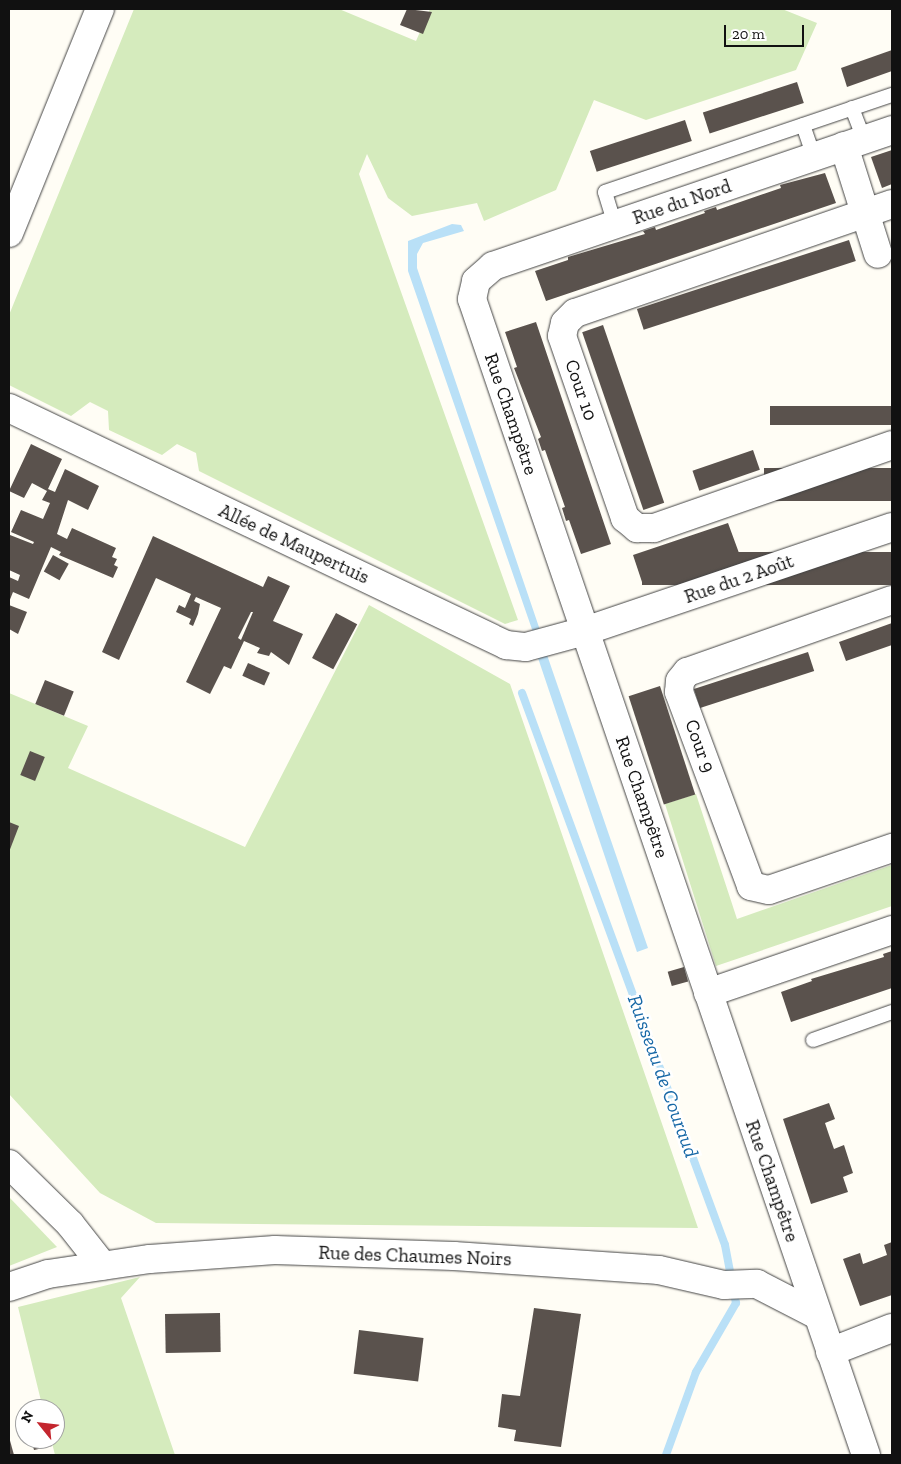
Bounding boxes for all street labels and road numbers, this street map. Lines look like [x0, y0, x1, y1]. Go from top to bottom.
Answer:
street label: Rue du Nord [630, 174, 734, 230]
street label: Rue Champêtre [479, 350, 543, 478]
street label: Cour 10 [560, 356, 602, 424]
street label: Allée de Maupertuis [215, 499, 373, 589]
street label: Rue du 2 Août [681, 550, 797, 608]
street label: Cour 9 [680, 716, 720, 776]
street label: Rue Champêtre [610, 733, 674, 861]
street label: Rue Champêtre [740, 1117, 804, 1245]
street label: Rue des Chaumes Noirs [318, 1241, 512, 1271]

